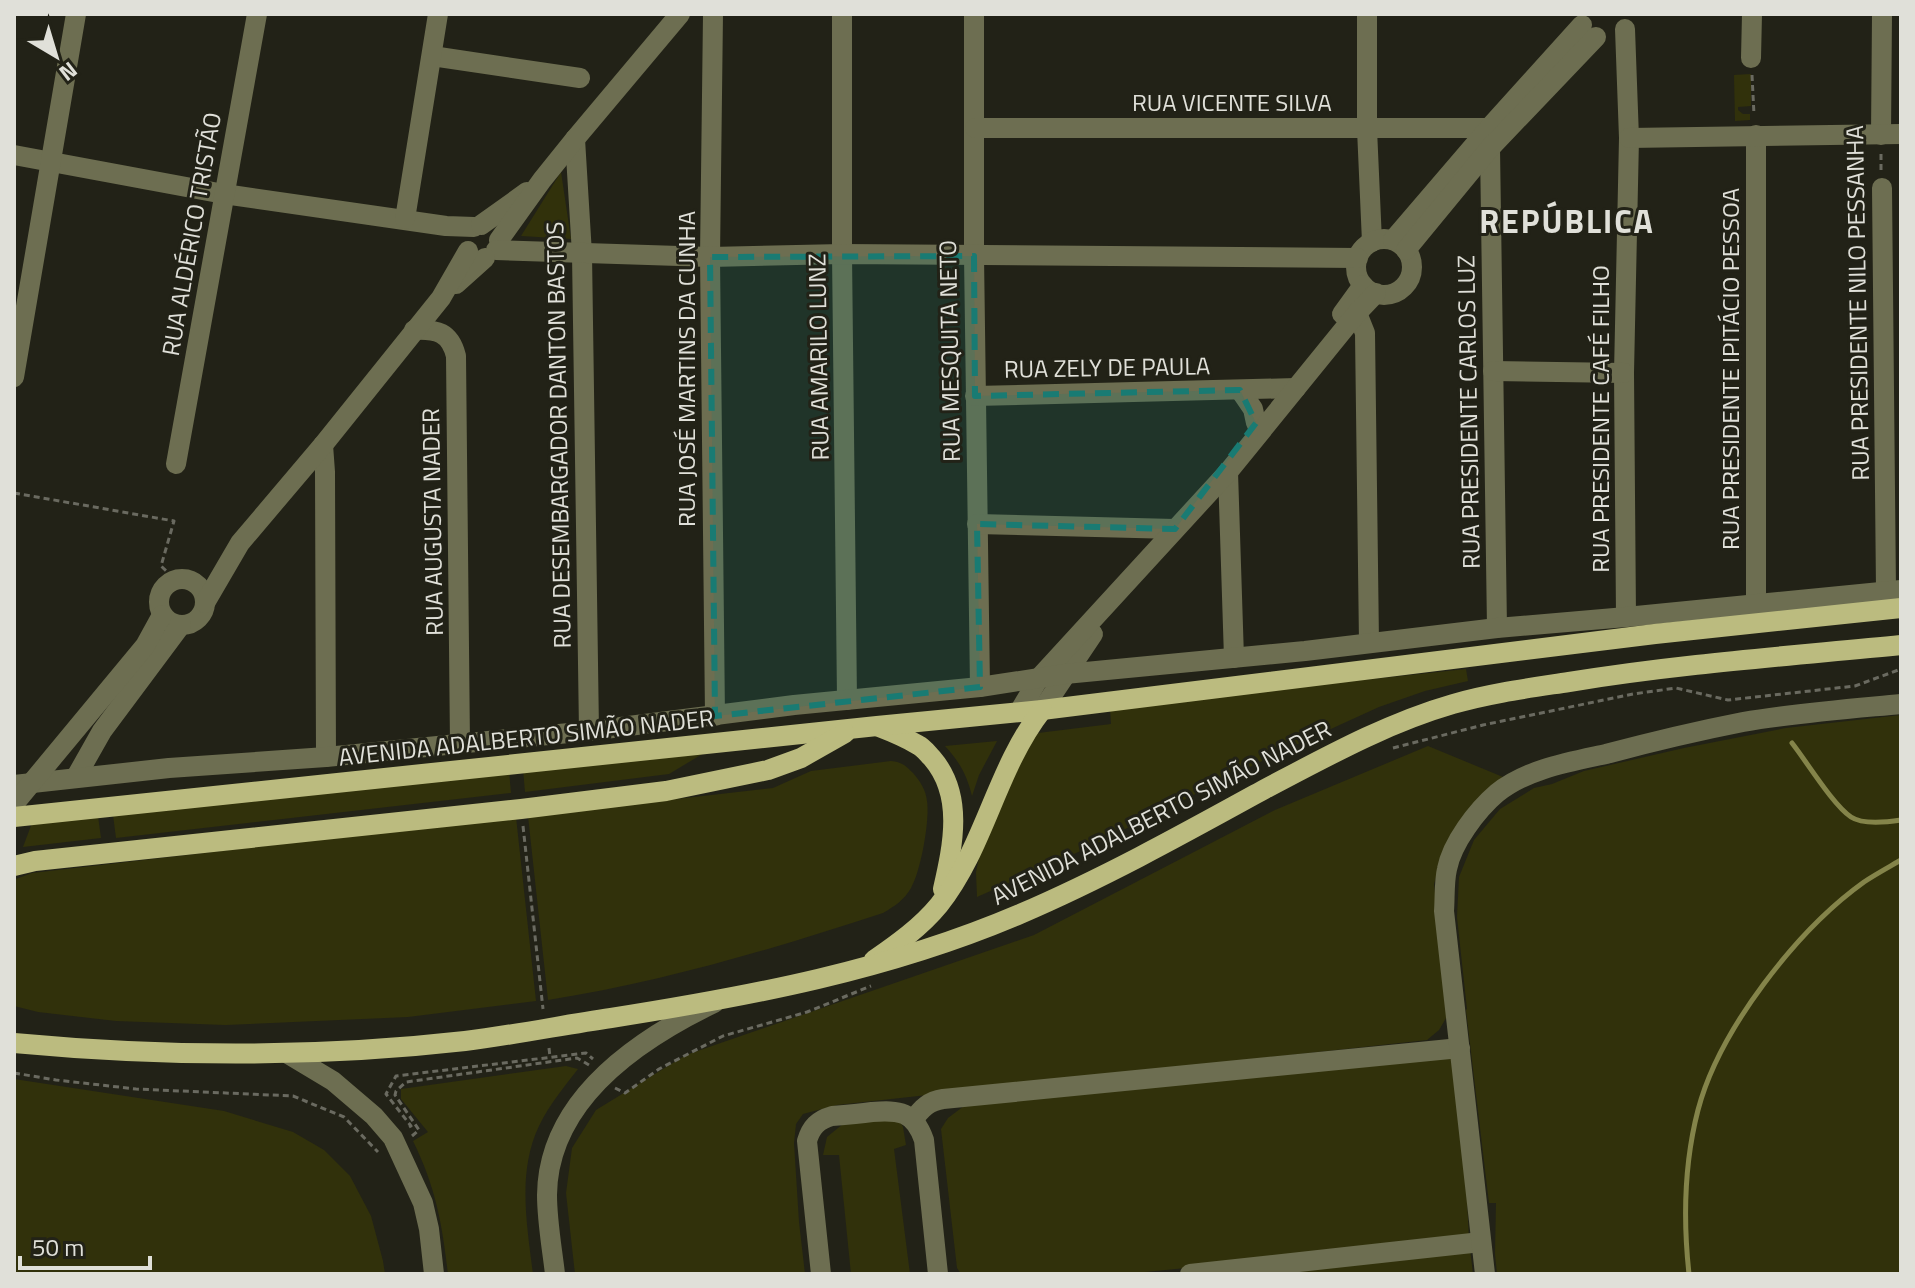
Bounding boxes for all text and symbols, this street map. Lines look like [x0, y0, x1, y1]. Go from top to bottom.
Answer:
north arrow [16, 16, 96, 96]
text: N [52, 54, 85, 90]
street label: RUA VICENTE SILVA [1132, 84, 1332, 120]
street label: RUA ALDÉRICO TRISTÃO [152, 110, 230, 358]
street label: RUA PRESIDENTE NILO PESSANHA [1836, 125, 1878, 481]
street label: RUA PRESIDENTE IPITÁCIO PESSOA [1712, 188, 1748, 550]
district label: REPÚBLICA [1479, 197, 1655, 245]
street label: RUA JOSÉ MARTINS DA CUNHA [668, 211, 704, 527]
street label: RUA DESEMBARGADOR DANTON BASTOS [536, 221, 580, 649]
street label: RUA MESQUITA NETO [929, 240, 969, 462]
street label: RUA AMARILO LUNZ [798, 253, 838, 461]
street label: RUA PRESIDENTE CARLOS LUZ [1447, 255, 1489, 569]
street label: RUA PRESIDENTE CAFÉ FILHO [1582, 265, 1618, 573]
street label: RUA ZELY DE PAULA [1004, 347, 1210, 387]
street label: RUA AUGUSTA NADER [412, 408, 452, 636]
street label: AVENIDA ADALBERTO SIMÃO NADER [337, 699, 715, 775]
street label: AVENIDA ADALBERTO SIMÃO NADER [985, 710, 1337, 914]
scale bar [20, 1220, 150, 1270]
text: 50 m [32, 1229, 84, 1265]

